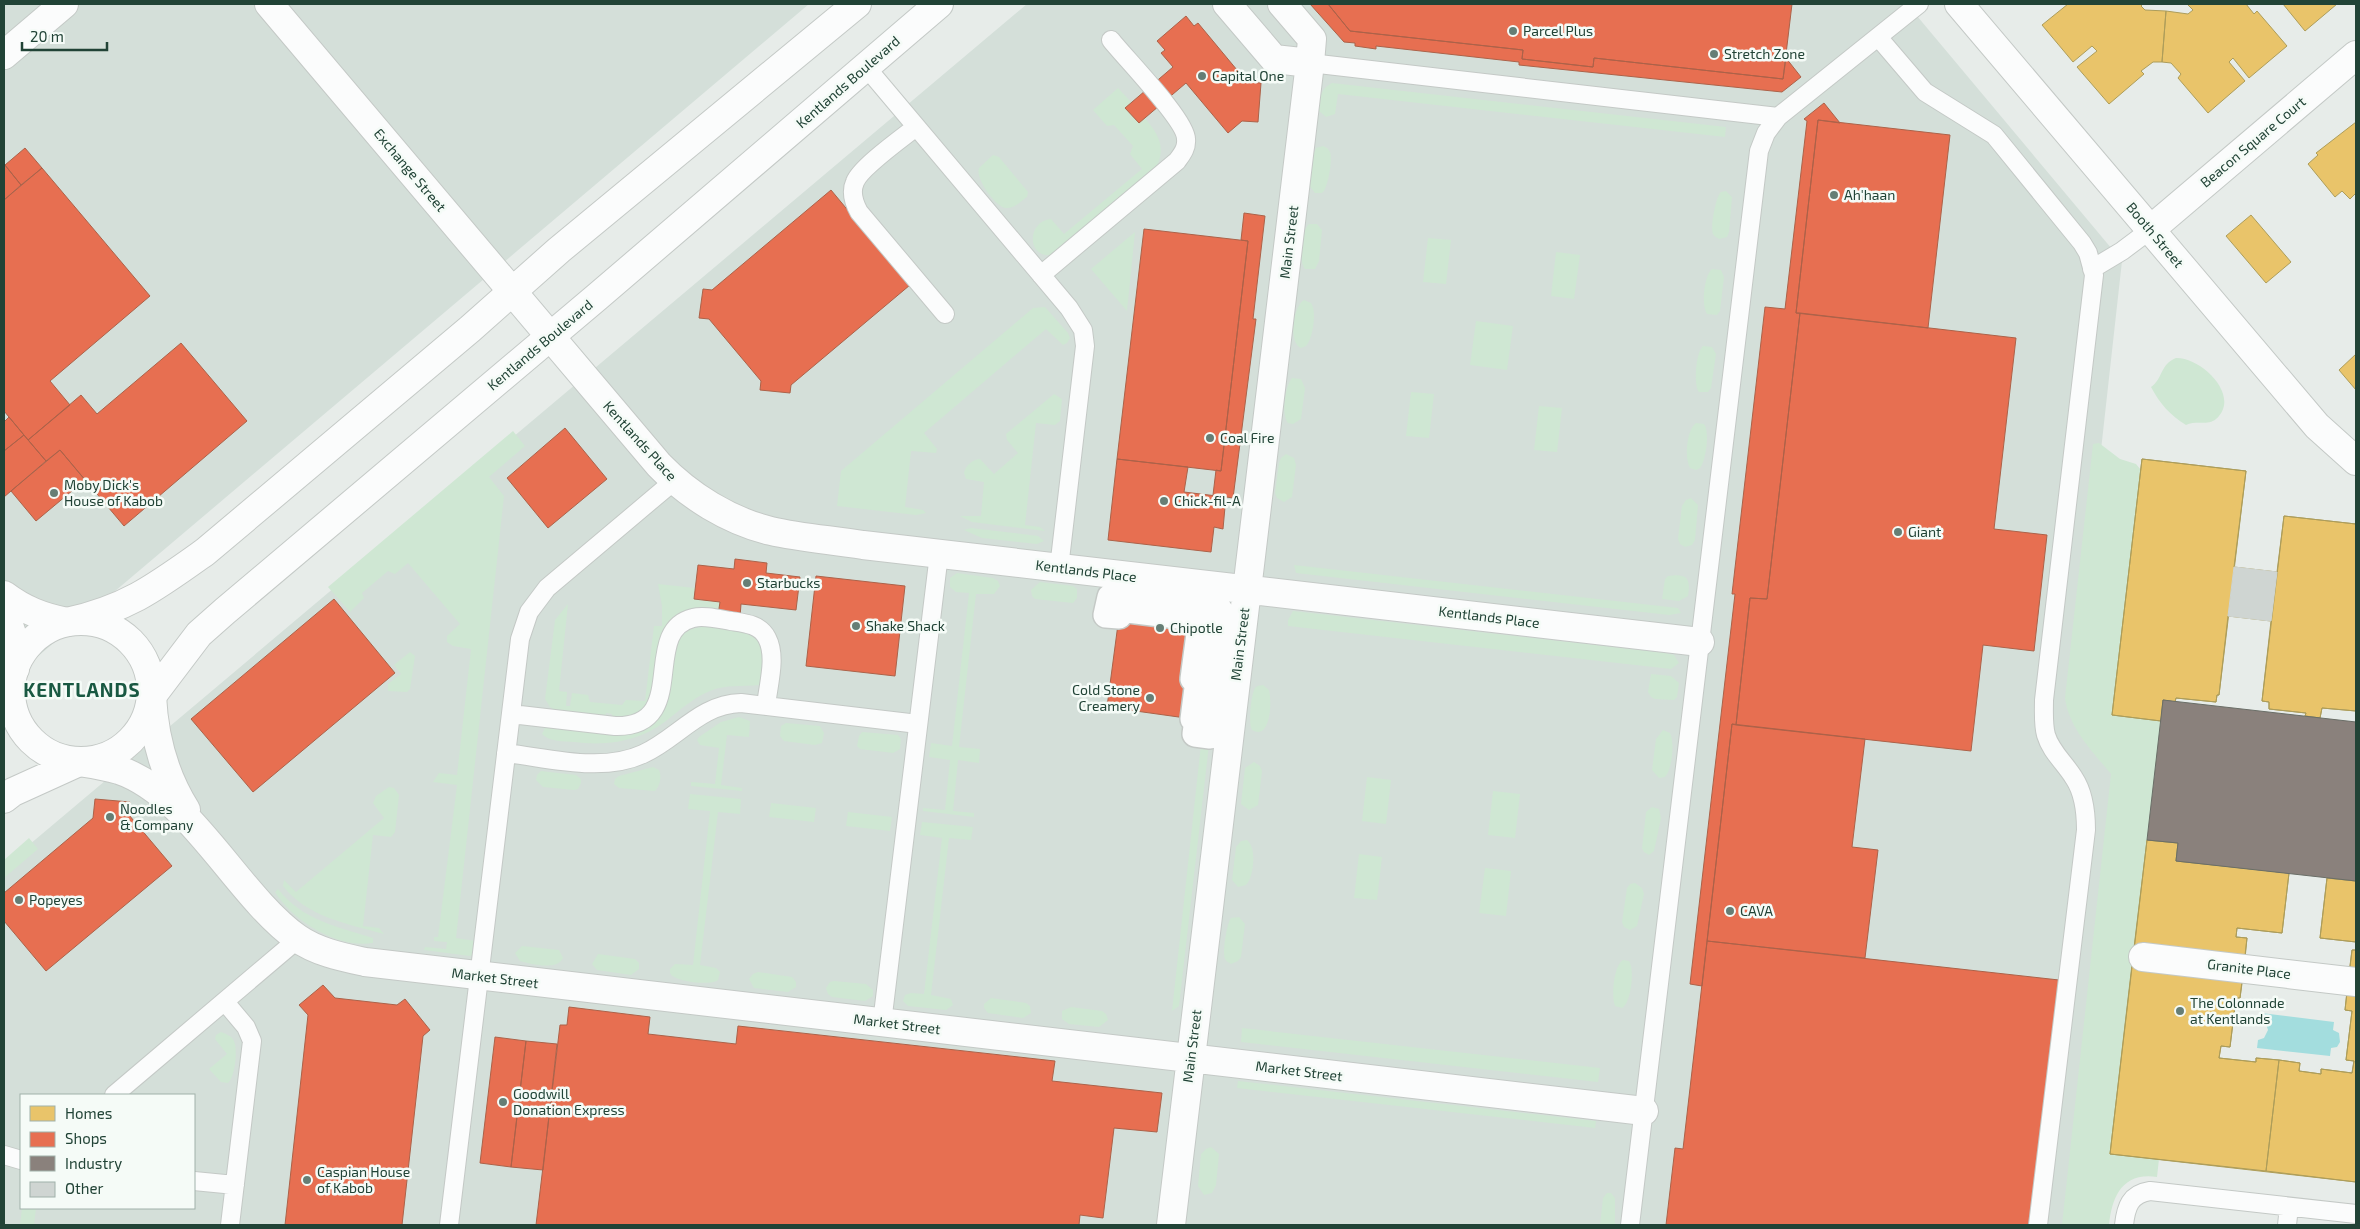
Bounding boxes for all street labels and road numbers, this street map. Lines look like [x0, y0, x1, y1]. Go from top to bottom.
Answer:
street label: Kentlands Boulevard [792, 32, 903, 131]
street label: Beacon Square Court [2197, 93, 2309, 191]
street label: Exchange Street [371, 125, 450, 215]
street label: Booth Street [2123, 199, 2188, 271]
street label: Main Street [1276, 204, 1301, 280]
street label: Kentlands Boulevard [484, 296, 596, 394]
street label: Kentlands Place [600, 397, 681, 484]
street label: Kentlands Place [1035, 556, 1138, 585]
street label: Kentlands Place [1438, 602, 1541, 631]
street label: Main Street [1227, 606, 1252, 682]
street label: Granite Place [2206, 955, 2292, 982]
street label: Market Street [451, 964, 539, 991]
street label: Main Street [1179, 1008, 1204, 1084]
street label: Market Street [853, 1010, 941, 1037]
street label: Market Street [1255, 1057, 1343, 1084]

